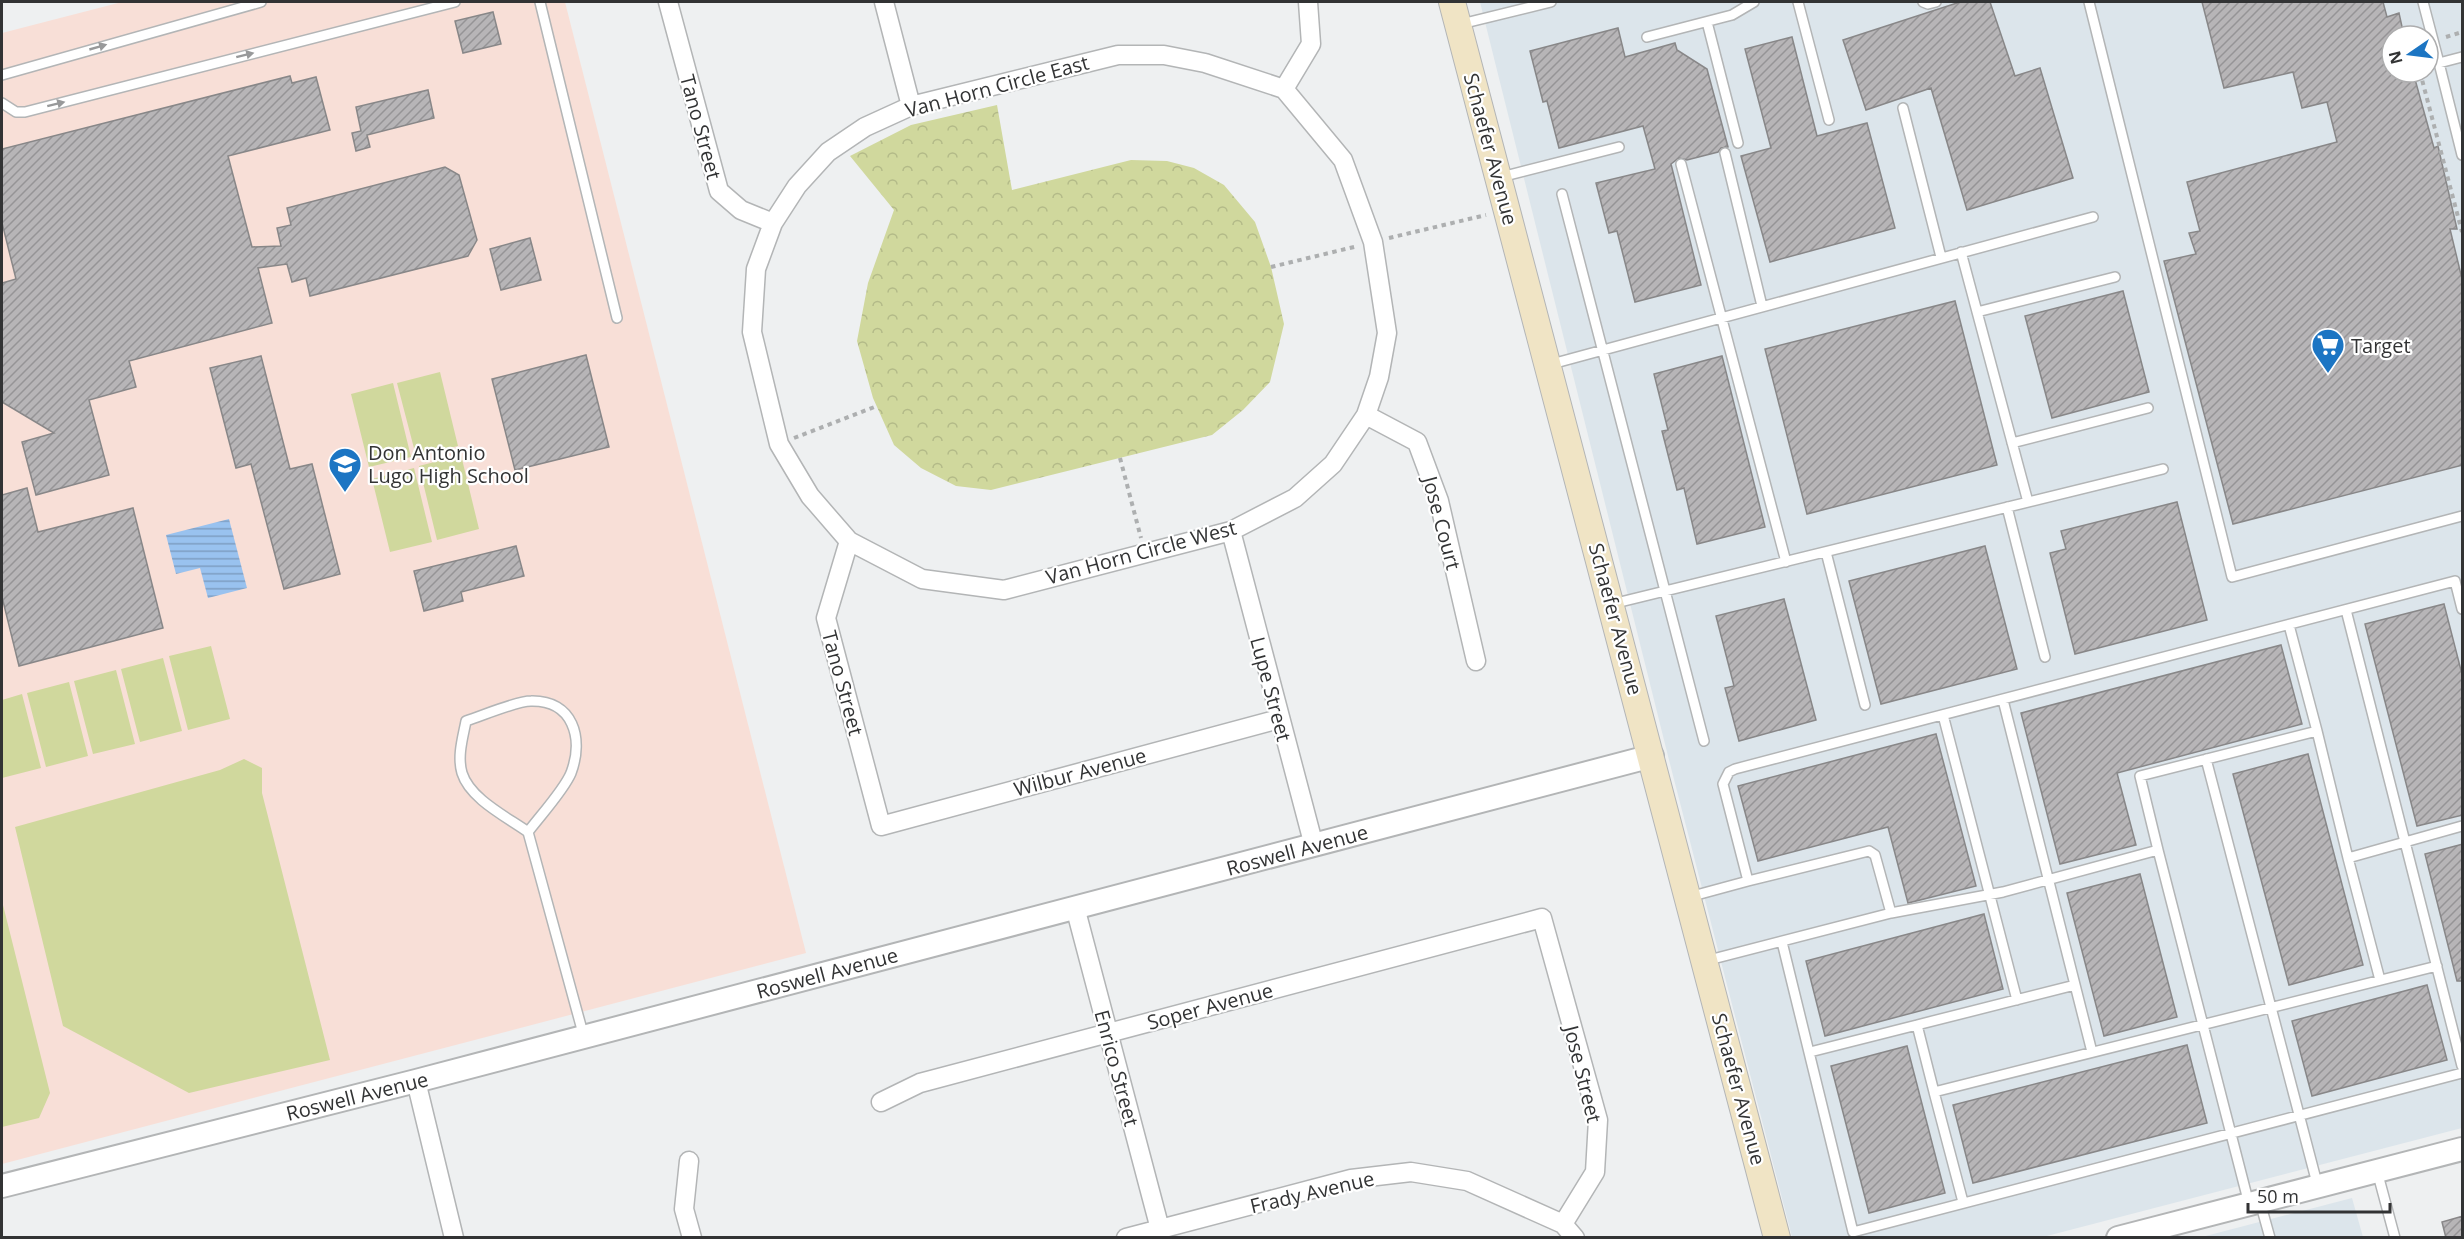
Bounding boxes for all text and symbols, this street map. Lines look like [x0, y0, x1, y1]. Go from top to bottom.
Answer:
north arrow [2380, 24, 2440, 84]
one-way arrow [89, 42, 107, 51]
street label: Van Horn Circle East [902, 49, 1092, 123]
text: N [2383, 49, 2408, 67]
one-way arrow [236, 50, 254, 60]
street label: Schaefer Avenue [1458, 70, 1524, 228]
street label: Tano Street [674, 72, 728, 182]
one-way arrow [47, 98, 65, 108]
supermarket icon: Target [2310, 327, 2346, 374]
place label: Target [2351, 332, 2411, 359]
place label: Don Antonio Lugo High School [368, 439, 529, 489]
school or university icon: Don Antonio Lugo High School [327, 446, 363, 493]
street label: Jose Court [1416, 471, 1467, 573]
street label: Van Horn Circle West [1043, 514, 1239, 590]
street label: Schaefer Avenue [1583, 540, 1649, 698]
street label: Tano Street [816, 628, 870, 738]
street label: Lupe Street [1244, 634, 1298, 744]
street label: Wilbur Avenue [1011, 741, 1149, 803]
street label: Roswell Avenue [1223, 818, 1371, 882]
street label: Roswell Avenue [753, 941, 901, 1005]
street label: Soper Avenue [1144, 976, 1276, 1036]
street label: Enrico Street [1089, 1007, 1145, 1129]
street label: Schaefer Avenue [1706, 1010, 1772, 1168]
street label: Jose Street [1557, 1021, 1608, 1125]
street label: Roswell Avenue [283, 1065, 431, 1127]
street label: Frady Avenue [1247, 1165, 1377, 1219]
scale bar [2248, 1176, 2390, 1214]
text: 50 m [2257, 1184, 2299, 1208]

